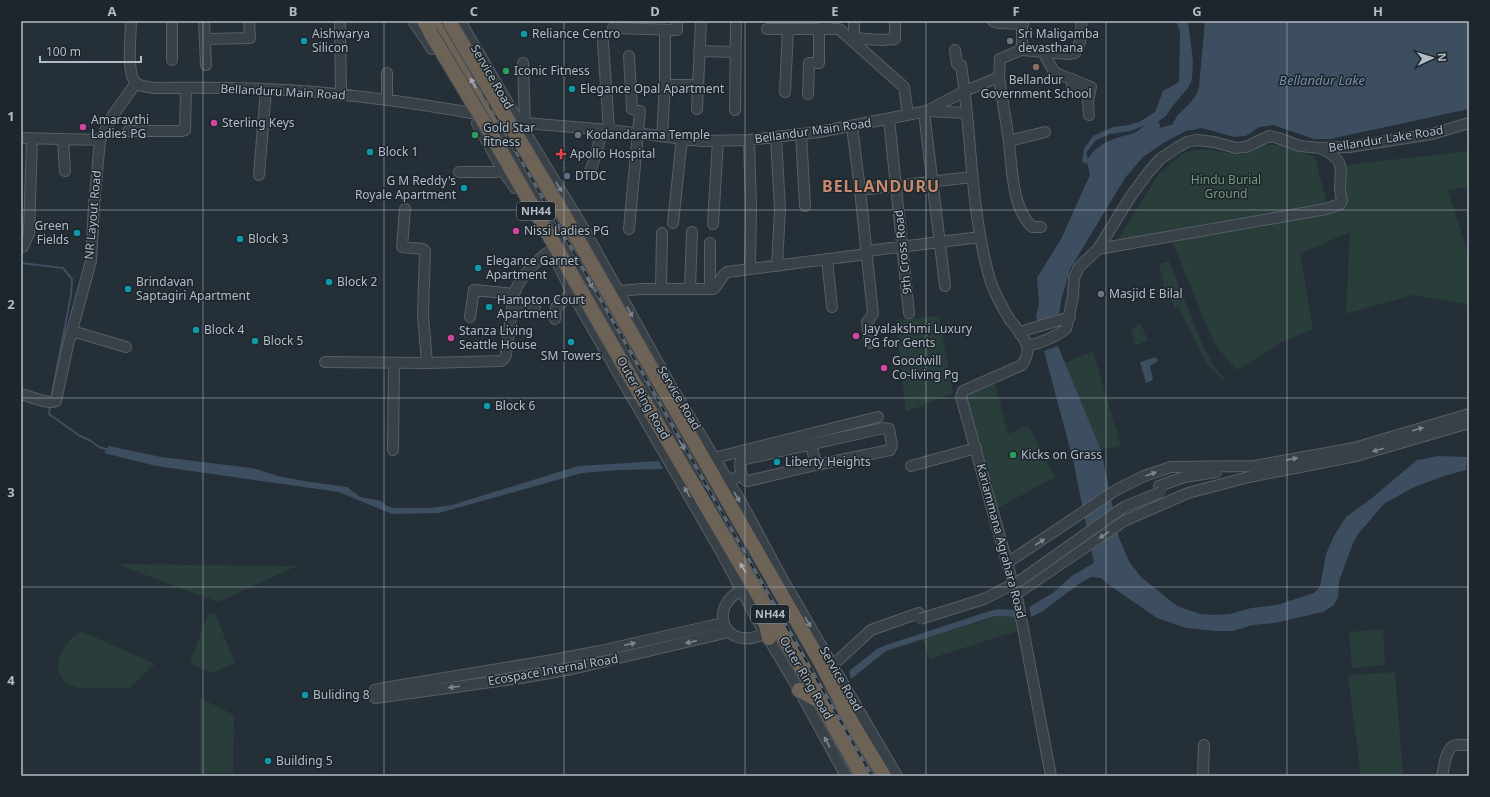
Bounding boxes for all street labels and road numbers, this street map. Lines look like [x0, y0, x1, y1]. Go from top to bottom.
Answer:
street label: Service Road [467, 41, 518, 112]
street label: Bellanduru Main Road [220, 80, 346, 103]
street label: Bellandur Main Road [753, 114, 872, 147]
street label: Bellandur Lake Road [1327, 121, 1445, 156]
street label: NR Layout Road [80, 169, 105, 260]
road number: NH44 [517, 202, 555, 220]
street label: 9th Cross Road [890, 209, 915, 295]
street label: Outer Ring Road [613, 353, 674, 442]
street label: Service Road [654, 363, 705, 433]
street label: Kariammana Agrahara Road [973, 462, 1030, 620]
road number: NH44 [751, 605, 789, 623]
street label: Outer Ring Road [776, 633, 837, 722]
street label: Service Road [816, 643, 867, 714]
street label: Ecospace Internal Road [486, 650, 619, 689]

